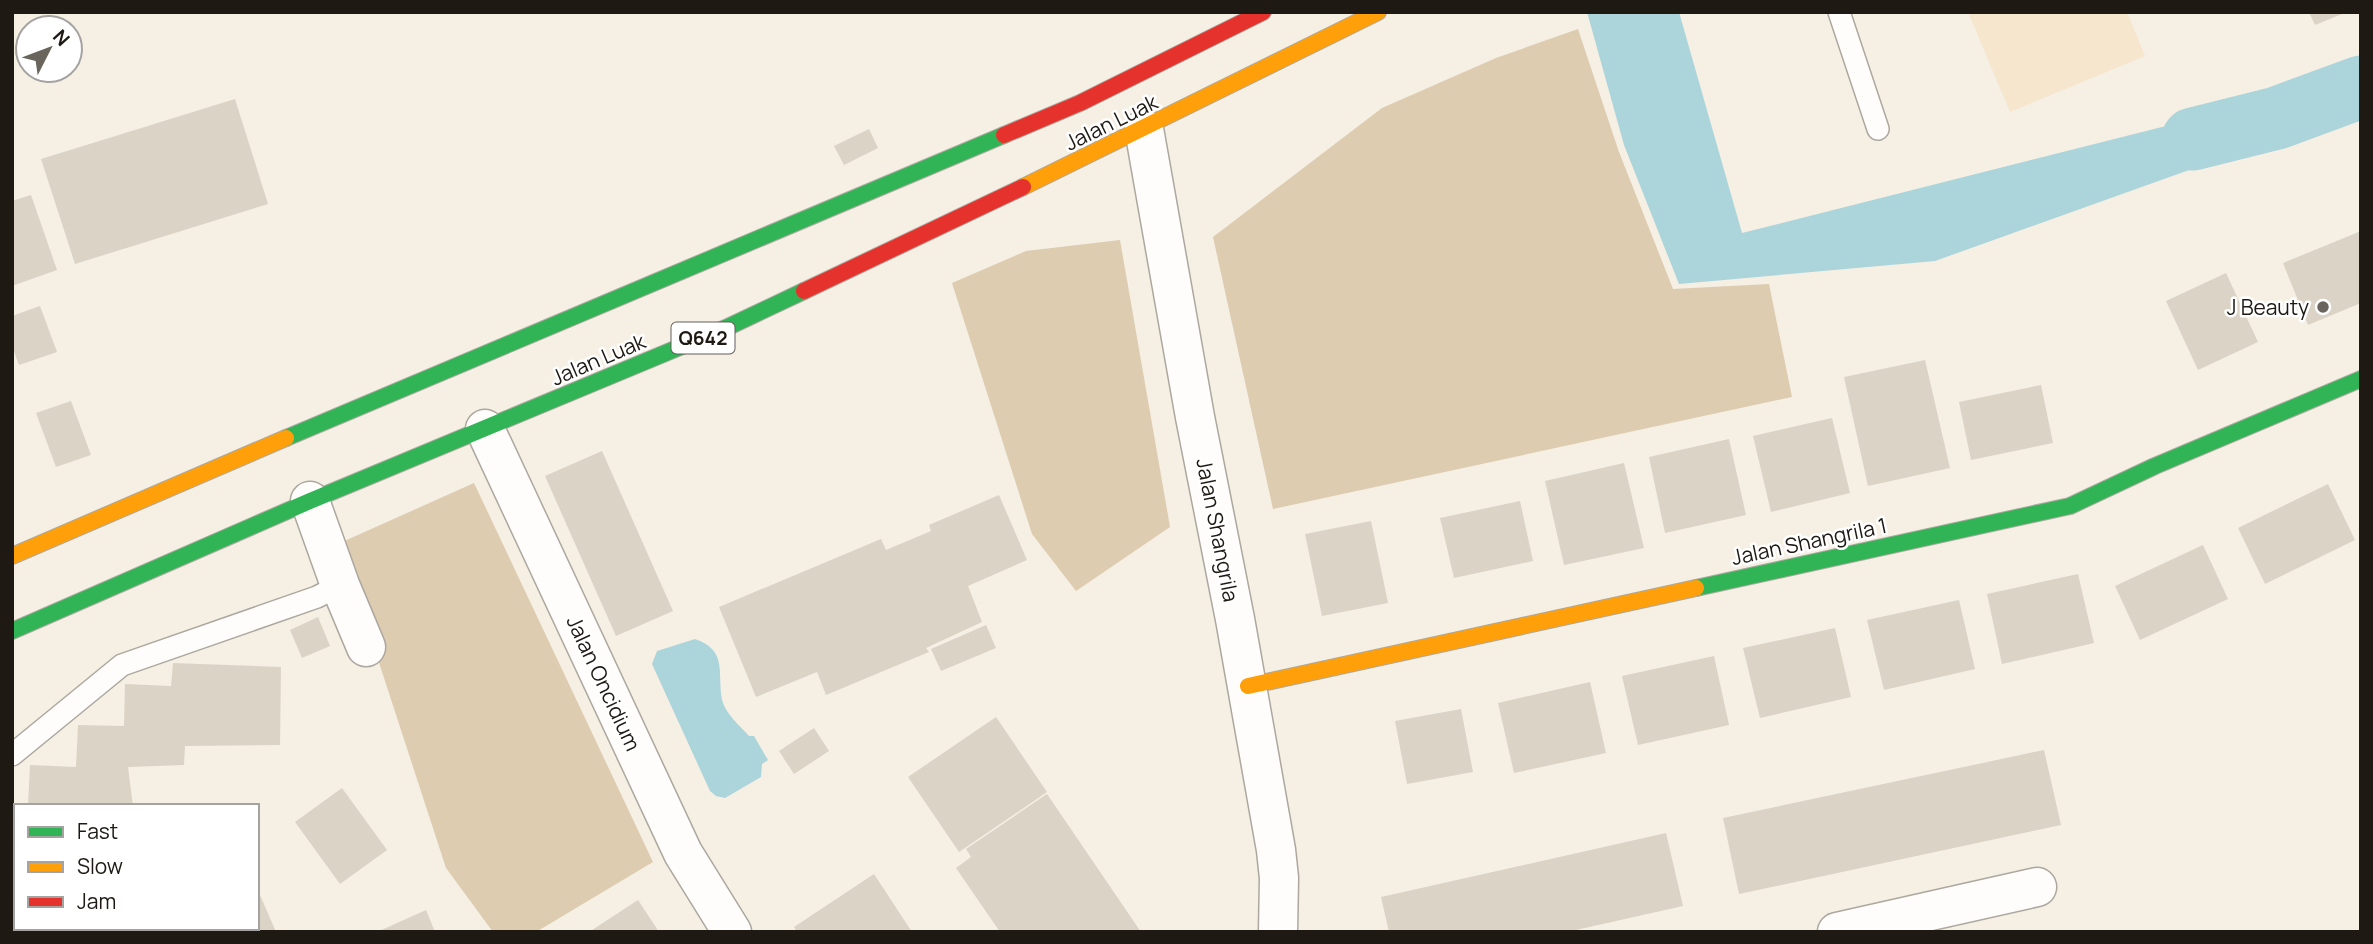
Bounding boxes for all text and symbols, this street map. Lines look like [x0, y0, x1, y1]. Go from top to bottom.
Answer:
north arrow [14, 14, 84, 84]
text: N [47, 24, 76, 51]
street label: Jalan Luak [1060, 87, 1163, 156]
place label: J Beauty [2227, 293, 2309, 321]
marker: J Beauty [2315, 299, 2331, 315]
road number: Q642 [672, 322, 734, 354]
street label: Jalan Luak [547, 326, 650, 391]
street label: Jalan Shangrila [1190, 456, 1246, 604]
street label: Jalan Shangrila 1 [1729, 511, 1889, 571]
street label: Jalan Oncidium [560, 611, 648, 755]
legend [14, 804, 259, 930]
text: Fast [77, 817, 118, 845]
text: Slow [77, 852, 123, 880]
text: Jam [77, 887, 116, 915]

